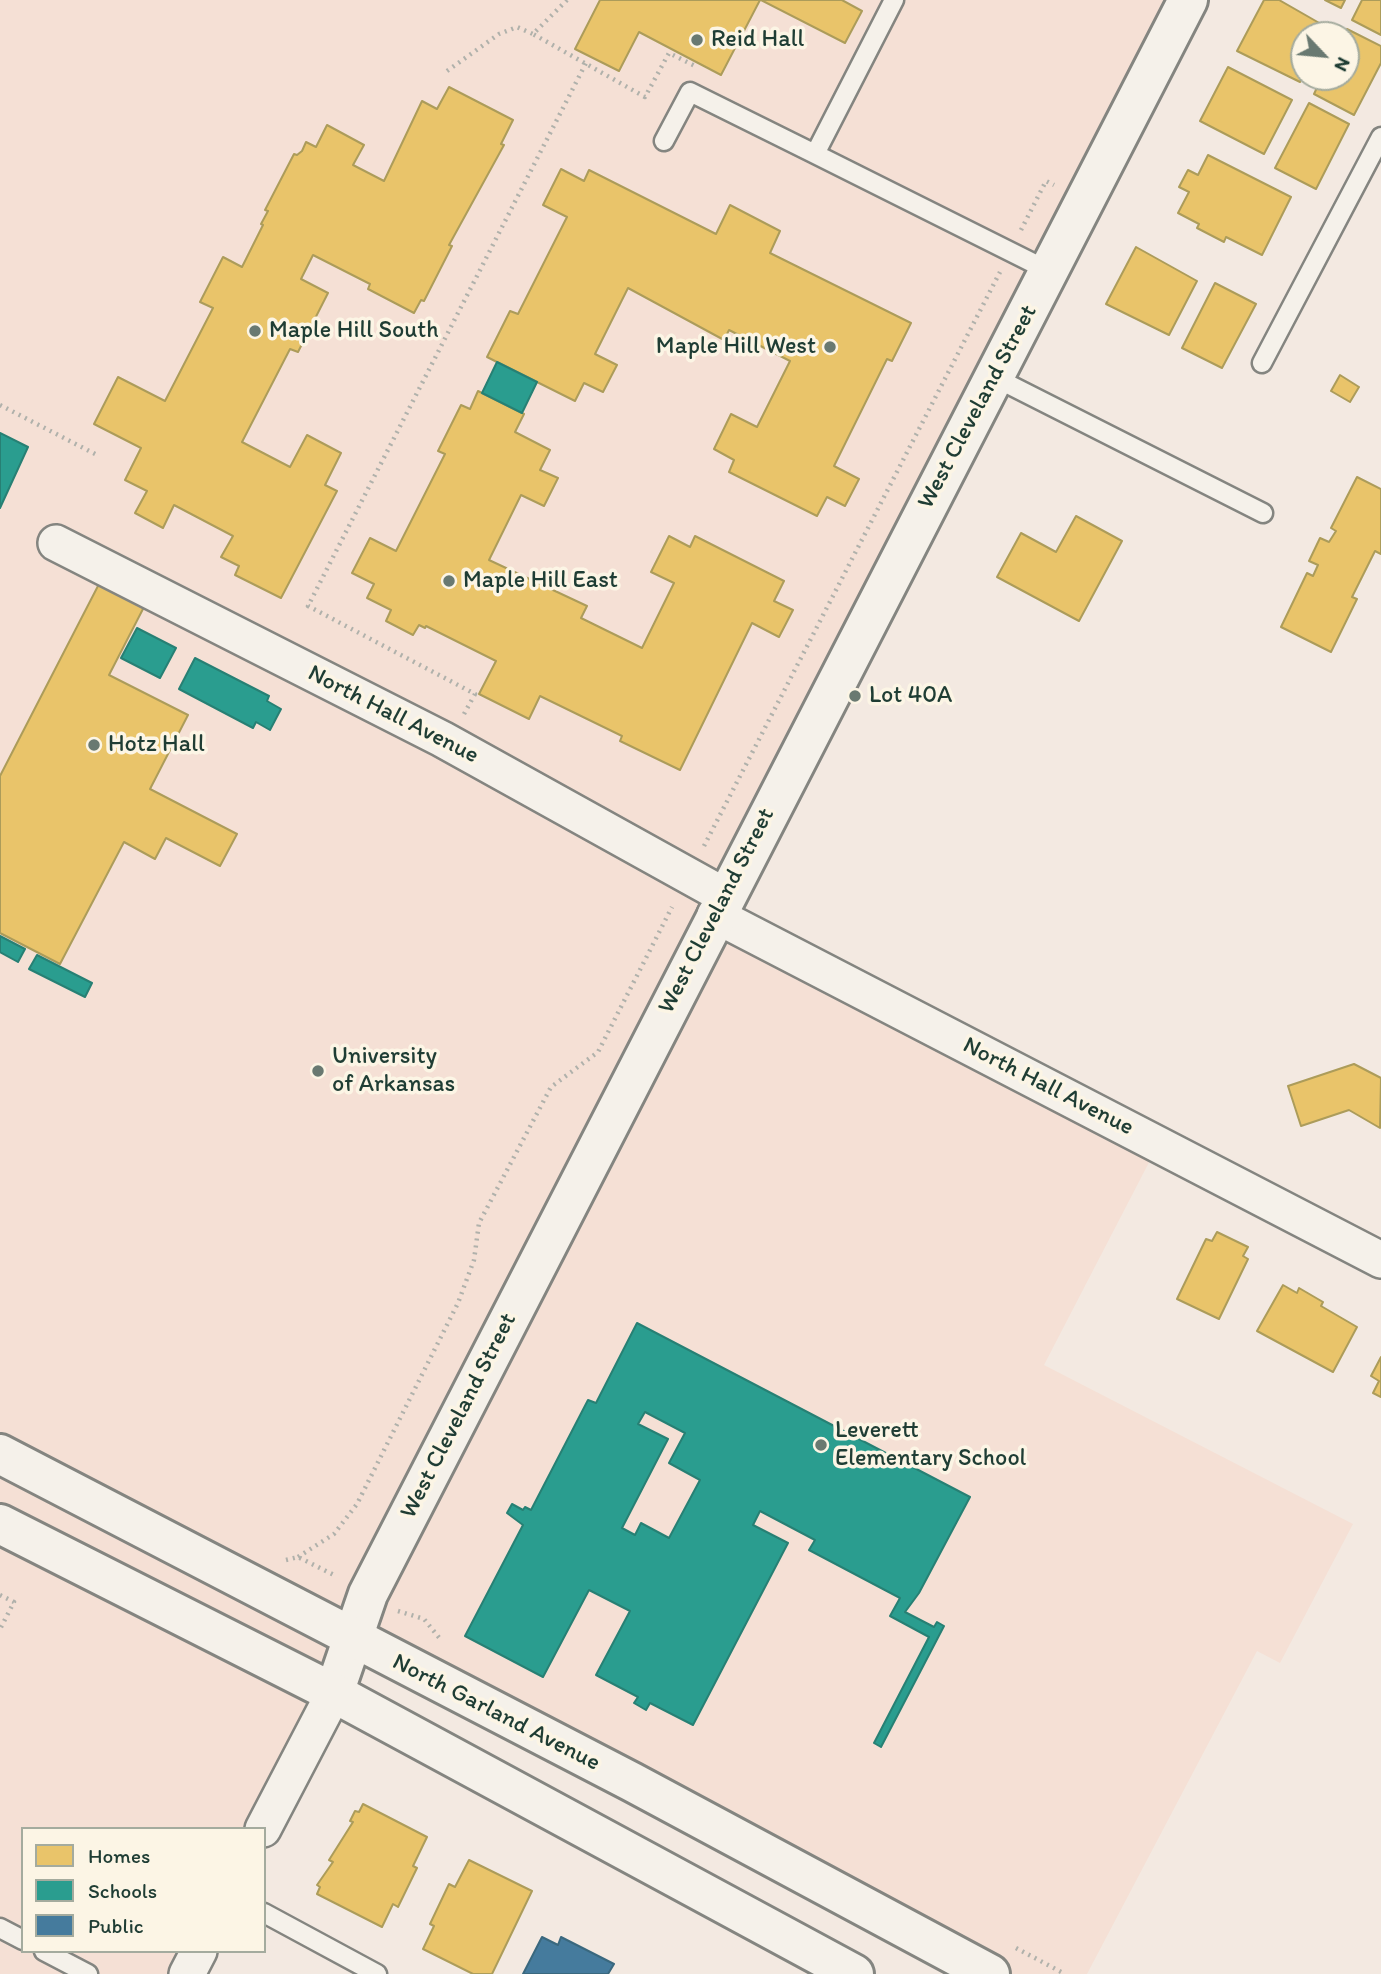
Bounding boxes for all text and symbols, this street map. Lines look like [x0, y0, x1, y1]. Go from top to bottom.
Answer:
north arrow [1290, 21, 1360, 91]
place label: Reid Hall [711, 26, 804, 54]
marker: Reid Hall [689, 32, 705, 48]
text: N [1329, 54, 1356, 75]
street label: West Cleveland Street [912, 300, 1044, 514]
place label: Maple Hill South [269, 317, 439, 345]
marker: Maple Hill South [247, 323, 263, 339]
place label: Maple Hill West [656, 333, 816, 361]
marker: Maple Hill West [822, 339, 838, 355]
place label: Maple Hill East [463, 567, 618, 595]
marker: Maple Hill East [441, 573, 457, 589]
street label: North Hall Avenue [303, 659, 483, 771]
place label: Lot 40A [869, 682, 952, 710]
marker: Lot 40A [847, 688, 863, 704]
place label: Hotz Hall [108, 731, 205, 759]
marker: Hotz Hall [86, 737, 102, 753]
street label: West Cleveland Street [653, 803, 781, 1019]
street label: North Hall Avenue [958, 1031, 1138, 1143]
place label: University of Arkansas [332, 1043, 455, 1099]
marker: University of Arkansas [310, 1063, 326, 1079]
street label: West Cleveland Street [395, 1308, 523, 1524]
place label: Leverett Elementary School [835, 1417, 1026, 1473]
marker: Leverett Elementary School [813, 1437, 829, 1453]
street label: North Garland Avenue [387, 1648, 605, 1778]
legend [21, 1827, 266, 1953]
text: Homes [88, 1843, 150, 1868]
text: Schools [88, 1878, 157, 1903]
text: Public [88, 1913, 144, 1938]

